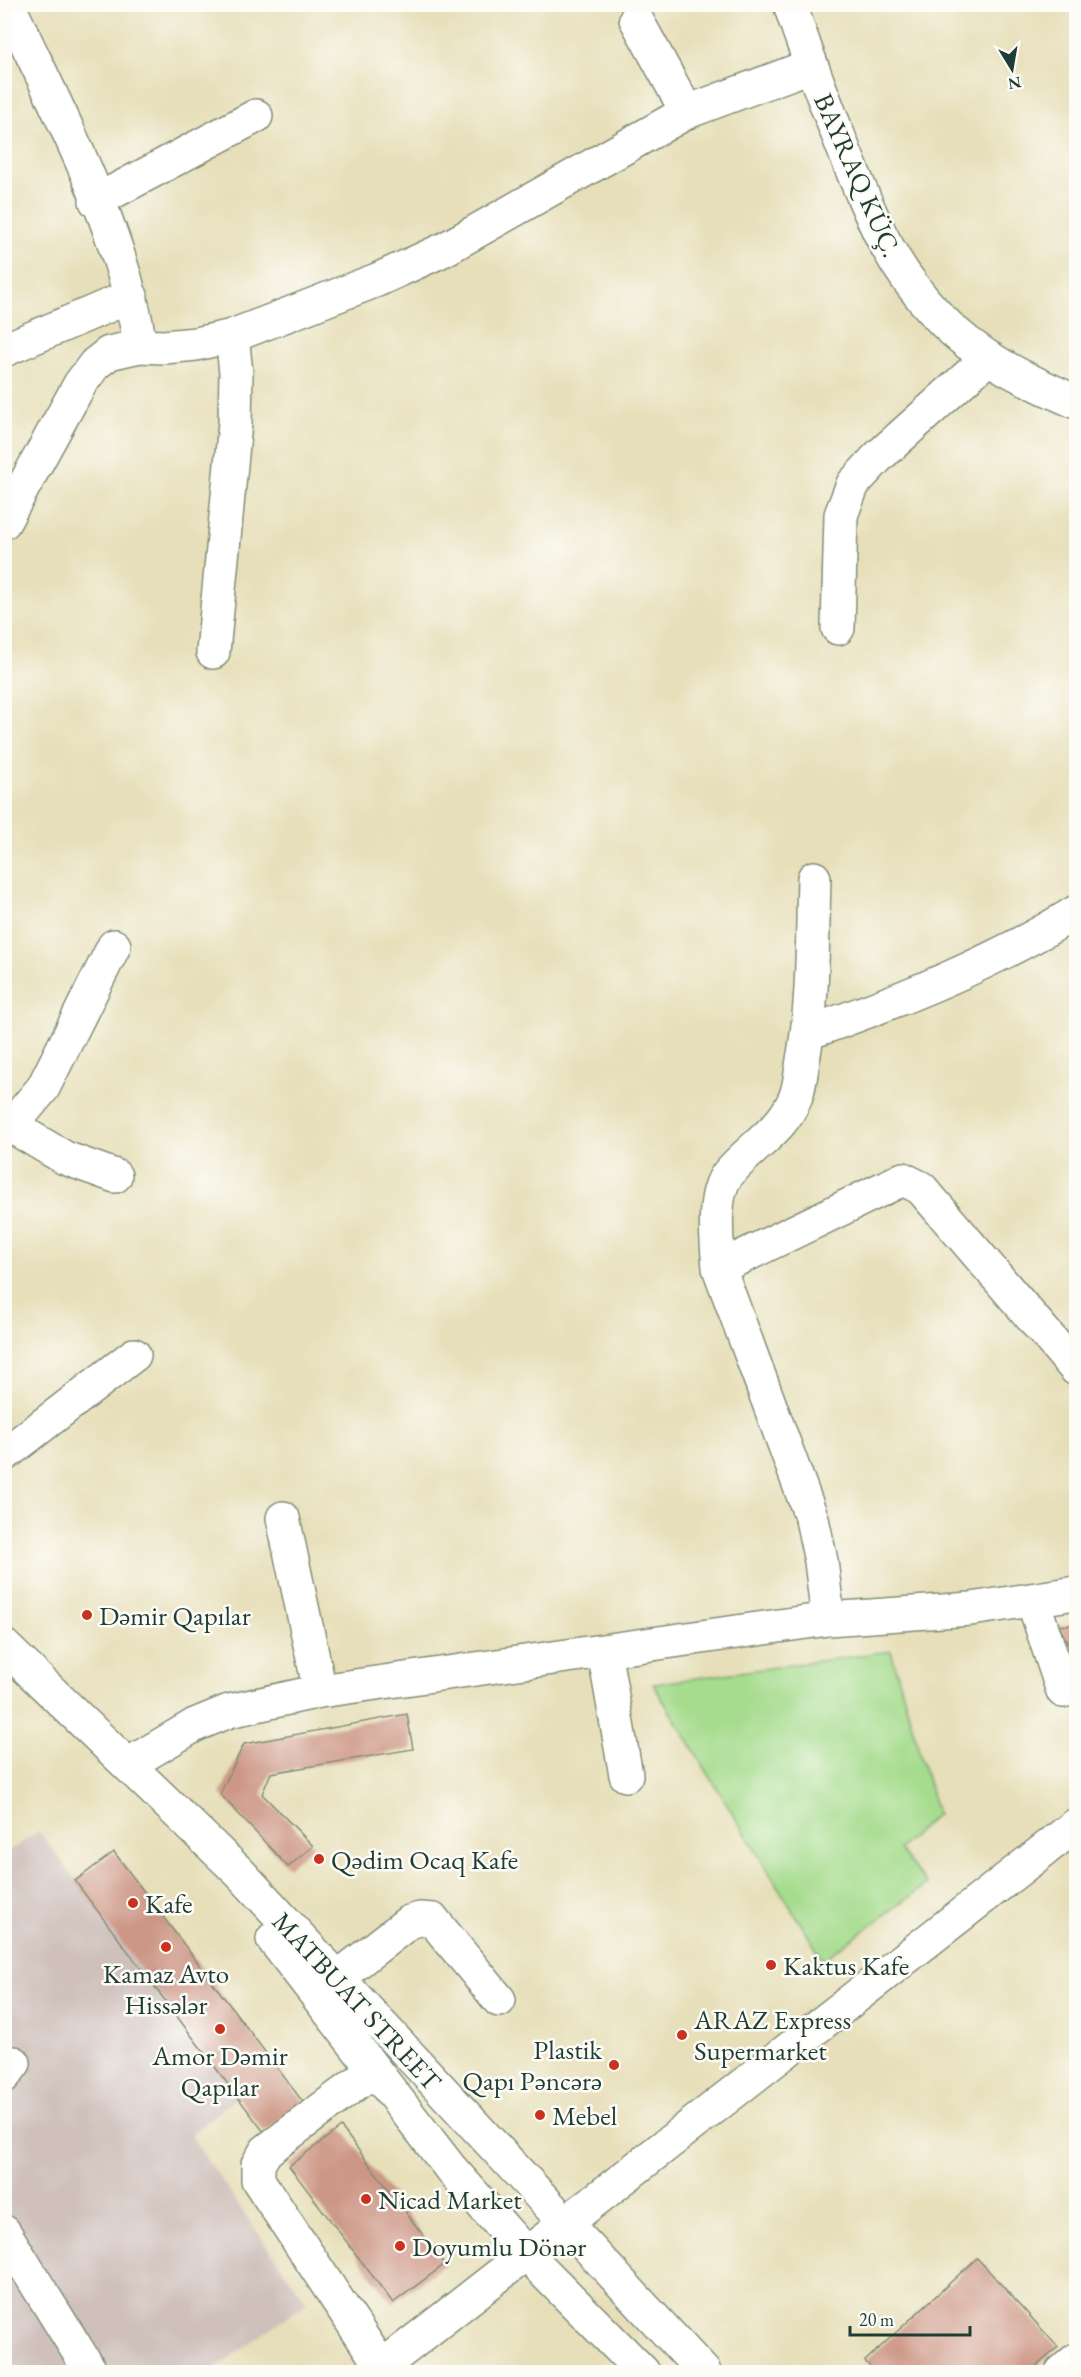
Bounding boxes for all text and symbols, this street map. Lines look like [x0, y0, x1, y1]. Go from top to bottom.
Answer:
north arrow [982, 39, 1042, 99]
text: N [1006, 72, 1023, 95]
street label: BAYRAQ KÜÇ. [806, 87, 910, 263]
place label: Dəmir Qapılar [99, 1598, 251, 1633]
marker: Dəmir Qapılar [80, 1608, 94, 1622]
place label: Qədim Ocaq Kafe [331, 1842, 518, 1877]
marker: Qədim Ocaq Kafe [312, 1852, 326, 1866]
place label: Kafe [145, 1886, 193, 1921]
marker: Kafe [126, 1896, 140, 1910]
street label: MATBUAT STREET [265, 1904, 450, 2099]
marker: Kamaz Avto Hissələr [159, 1940, 173, 1954]
place label: Kaktus Kafe [783, 1948, 909, 1983]
place label: Kamaz Avto Hissələr [103, 1956, 229, 2022]
marker: Kaktus Kafe [764, 1958, 778, 1972]
place label: ARAZ Express Supermarket [693, 2002, 851, 2068]
marker: Amor Dəmir Qapılar [213, 2022, 227, 2036]
marker: ARAZ Express Supermarket [675, 2028, 689, 2042]
place label: Plastik Qapı Pəncərə [462, 2032, 602, 2098]
place label: Amor Dəmir Qapılar [151, 2038, 288, 2104]
marker: Plastik Qapı Pəncərə [607, 2058, 621, 2072]
place label: Mebel [552, 2098, 617, 2133]
marker: Mebel [533, 2108, 547, 2122]
place label: Nicad Market [378, 2182, 522, 2217]
marker: Nicad Market [359, 2192, 373, 2206]
place label: Doyumlu Dönər [412, 2229, 586, 2264]
marker: Doyumlu Dönər [393, 2239, 407, 2253]
scale bar [850, 2299, 970, 2337]
text: 20 m [859, 2308, 894, 2331]

